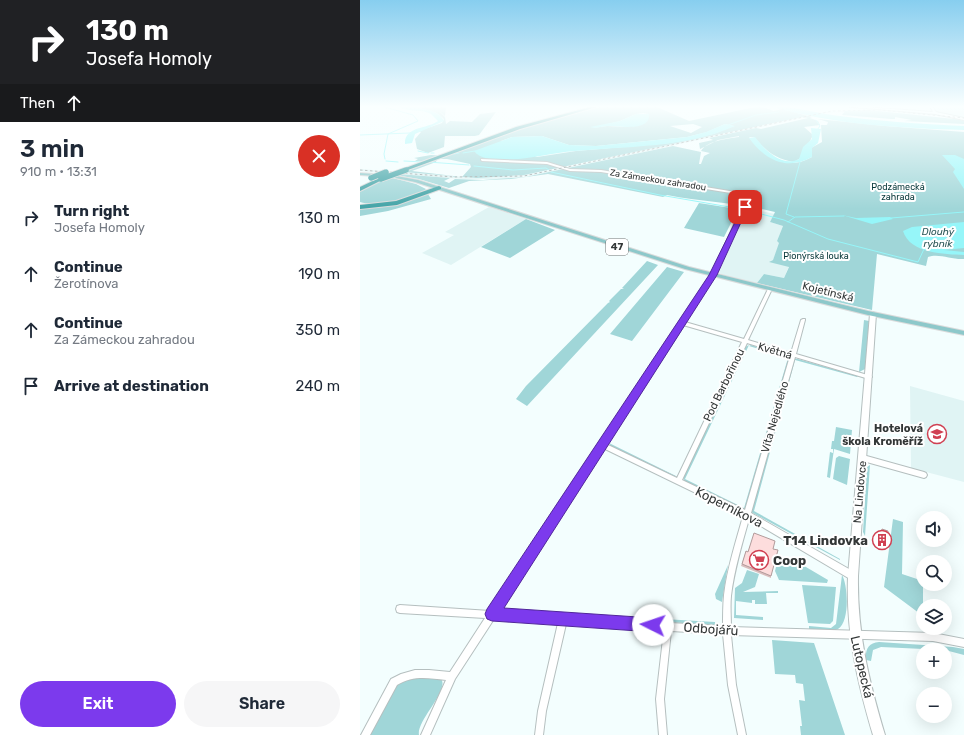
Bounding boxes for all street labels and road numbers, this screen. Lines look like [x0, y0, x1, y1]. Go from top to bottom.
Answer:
street label: Za Zámeckou zahradou [609, 167, 707, 193]
road number: 47 [606, 239, 628, 255]
street label: Kojetínská [801, 279, 855, 305]
street label: Květná [756, 340, 794, 362]
street label: Pod Barbořinou [701, 346, 747, 424]
street label: Víta Nejedlého [759, 380, 791, 454]
street label: Na Lindovce [851, 460, 869, 524]
street label: Koperníkova [693, 484, 765, 530]
street label: Odbojářů [683, 620, 739, 638]
street label: Lutopecká [848, 634, 876, 700]

